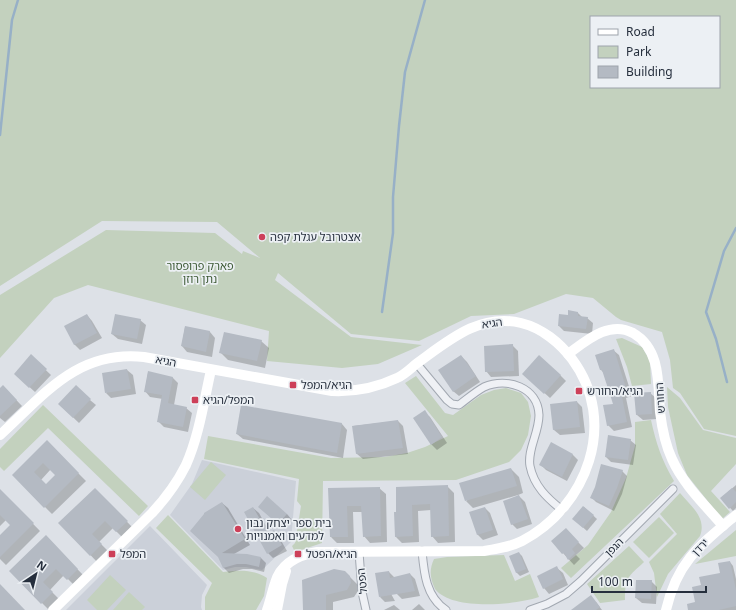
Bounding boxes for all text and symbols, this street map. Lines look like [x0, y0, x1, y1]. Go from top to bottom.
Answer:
legend [590, 16, 720, 88]
text: Road [626, 23, 655, 40]
text: Park [626, 43, 652, 60]
text: Building [626, 63, 673, 80]
place label: אצטרובל עגלת קפה [270, 229, 361, 244]
marker: אצטרובל עגלת קפה [257, 232, 267, 242]
park label: פארק פרופסור נתן רוזן [166, 258, 234, 286]
street label: הגיא [481, 314, 503, 331]
street label: הגיא [154, 351, 178, 370]
place label: הגיא/המפל [301, 377, 352, 392]
marker: הגיא/המפל [288, 380, 298, 390]
street label: החורש [651, 382, 668, 414]
place label: הגיא/החורש [587, 383, 643, 398]
marker: הגיא/החורש [574, 386, 584, 396]
place label: המפל/הגיא [203, 392, 254, 407]
marker: המפל/הגיא [190, 395, 200, 405]
place label: בית ספר יצחק נבון למדעים ואמנויות [246, 515, 332, 543]
marker: בית ספר יצחק נבון למדעים ואמנויות [233, 524, 243, 534]
street label: הגפן [601, 534, 626, 559]
street label: ירדן [688, 535, 711, 558]
place label: המפל [120, 546, 146, 561]
place label: הגיא/הפטל [306, 546, 357, 561]
marker: המפל [107, 549, 117, 559]
marker: הגיא/הפטל [293, 549, 303, 559]
north arrow [16, 554, 56, 594]
text: N [34, 557, 50, 574]
street label: הפטל [353, 567, 370, 595]
scale bar [592, 568, 706, 594]
text: 100 m [598, 573, 633, 590]

